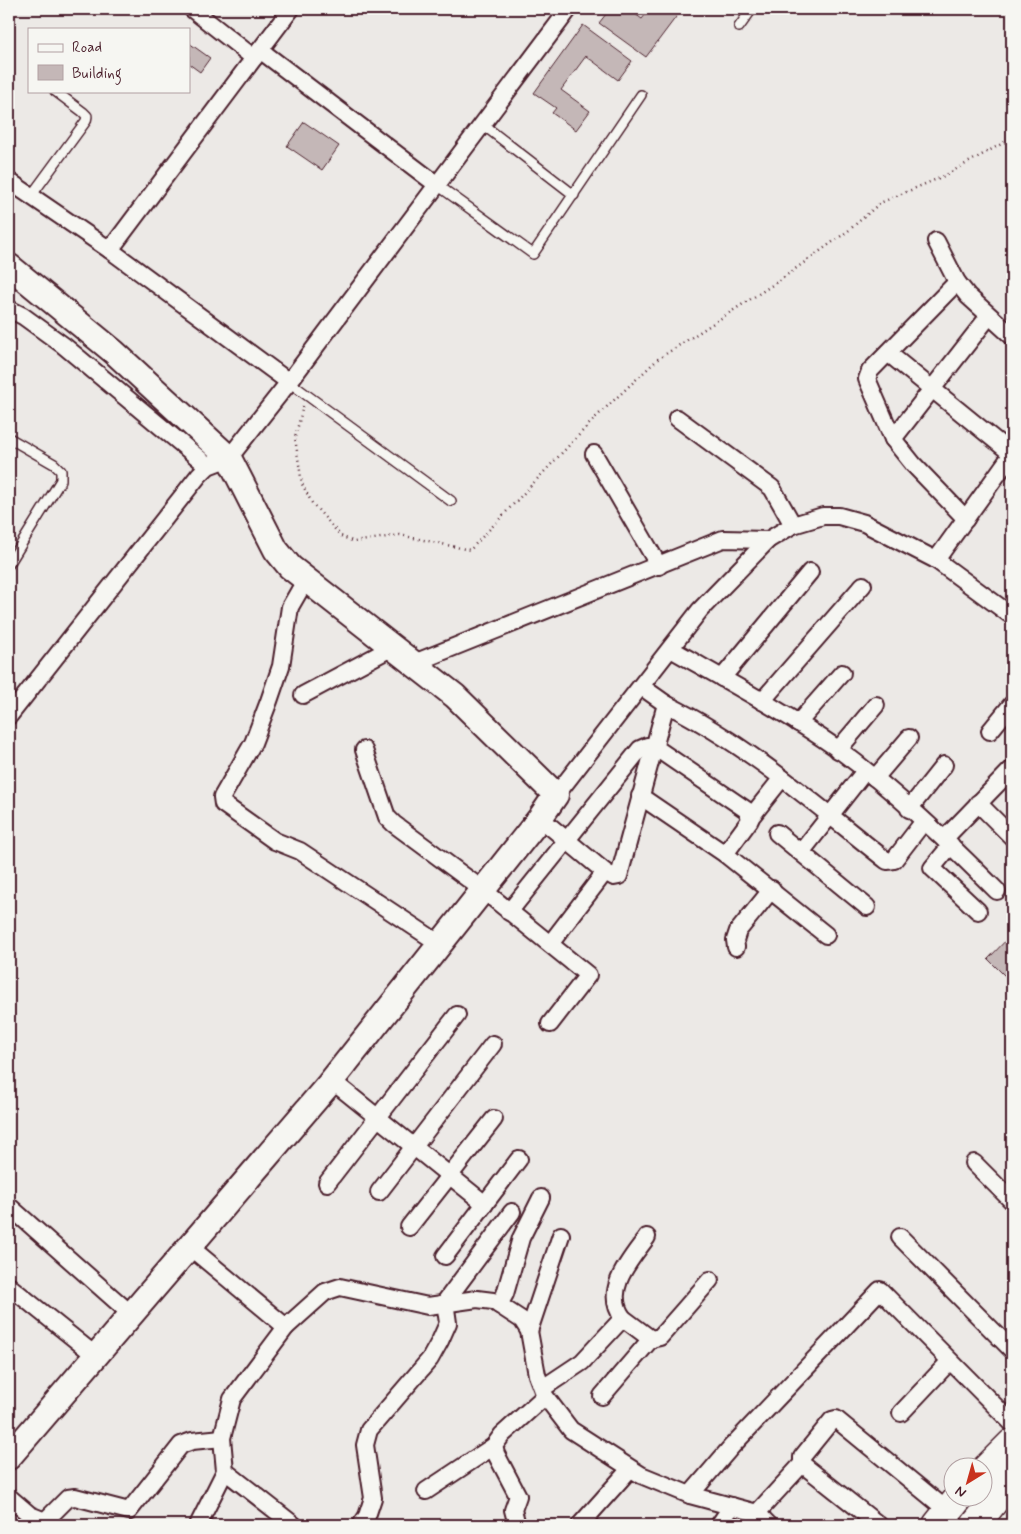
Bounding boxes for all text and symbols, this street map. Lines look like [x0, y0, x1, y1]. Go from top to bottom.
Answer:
legend [28, 28, 190, 92]
text: Road [72, 38, 102, 58]
text: Building [72, 64, 122, 85]
north arrow [944, 1456, 994, 1506]
text: N [952, 1482, 970, 1502]

